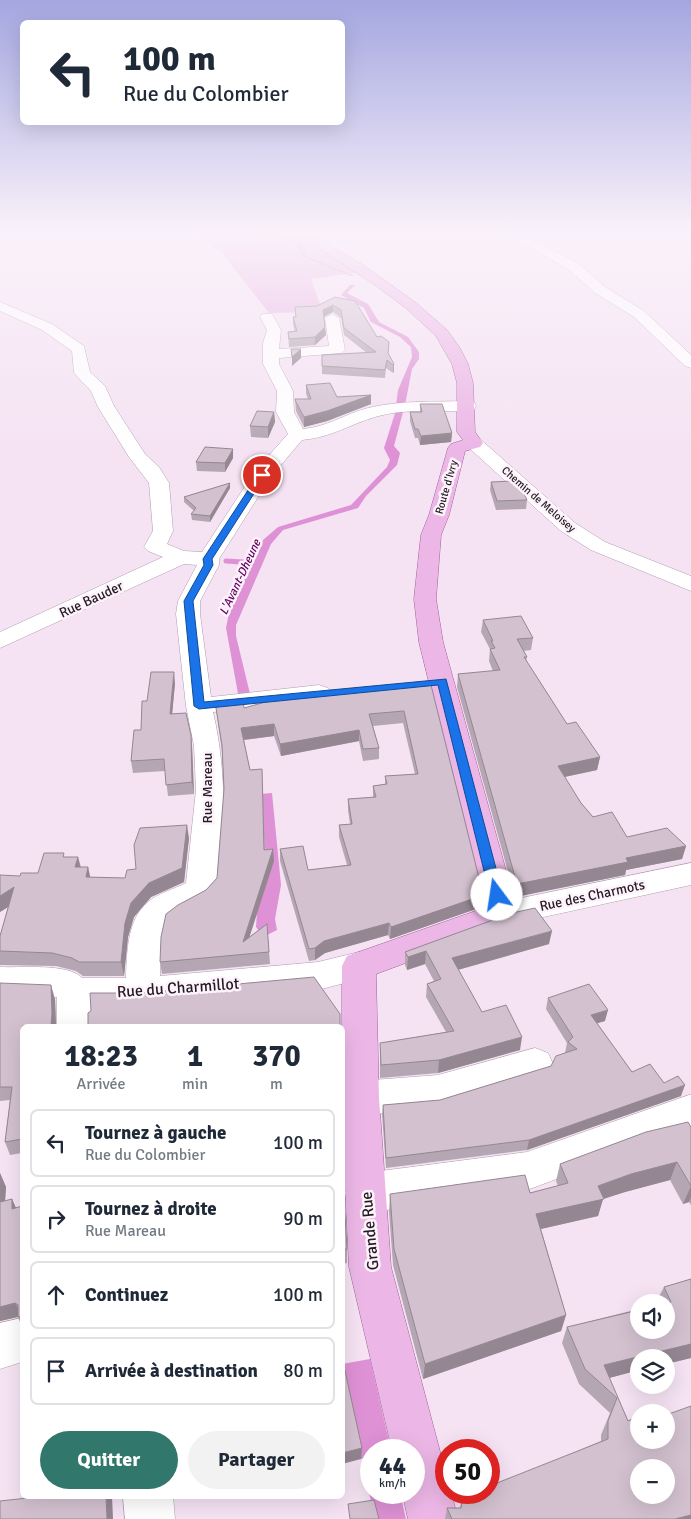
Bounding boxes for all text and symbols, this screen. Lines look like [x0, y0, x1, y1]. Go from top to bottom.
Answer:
text: 100 m [123, 37, 216, 80]
icon: left [40, 40, 105, 105]
text: Rue du Colombier [123, 80, 289, 107]
pin [241, 454, 283, 496]
street label: Route d'Ivry [433, 458, 461, 516]
icon: arrive [248, 461, 276, 489]
street label: Chemin de Meloisey [499, 464, 579, 536]
water label: L'Avant-Dheune [216, 536, 265, 617]
street label: Rue Bauder [57, 577, 127, 622]
street label: Rue Mareau [199, 753, 216, 823]
position arrow [470, 868, 522, 920]
street label: Rue des Charmots [538, 876, 646, 915]
street label: Rue du Charmillot [116, 974, 240, 1002]
text: 18:23 [64, 1038, 138, 1075]
text: 1 [187, 1038, 203, 1075]
text: 370 [252, 1038, 301, 1075]
text: Arrivée [76, 1074, 126, 1094]
text: min [182, 1074, 208, 1094]
text: m [270, 1074, 283, 1094]
text: Tournez à gauche [85, 1121, 226, 1145]
icon: left [42, 1129, 70, 1157]
text: 100 m [273, 1131, 323, 1155]
text: Rue du Colombier [85, 1145, 205, 1165]
street label: Grande Rue [357, 1191, 383, 1271]
text: Tournez à droite [85, 1197, 217, 1221]
icon: right [42, 1205, 70, 1233]
text: 90 m [283, 1207, 323, 1231]
text: Rue Mareau [85, 1221, 166, 1241]
icon: ahead [42, 1281, 70, 1309]
text: Continuez [85, 1283, 168, 1307]
text: 100 m [273, 1283, 323, 1307]
map controls [630, 1294, 675, 1504]
button: sound [630, 1294, 675, 1339]
button: layers [630, 1349, 675, 1394]
icon: arrive [42, 1357, 70, 1385]
text: Arrivée à destination [85, 1359, 258, 1383]
text: 80 m [283, 1359, 323, 1383]
button: + [630, 1404, 675, 1449]
button: Quitter [40, 1431, 178, 1489]
button: Partager [188, 1431, 325, 1489]
speed limit sign: 50 [435, 1439, 500, 1504]
text: 44 [379, 1450, 406, 1481]
button: − [630, 1459, 675, 1504]
text: km/h [379, 1476, 406, 1491]

